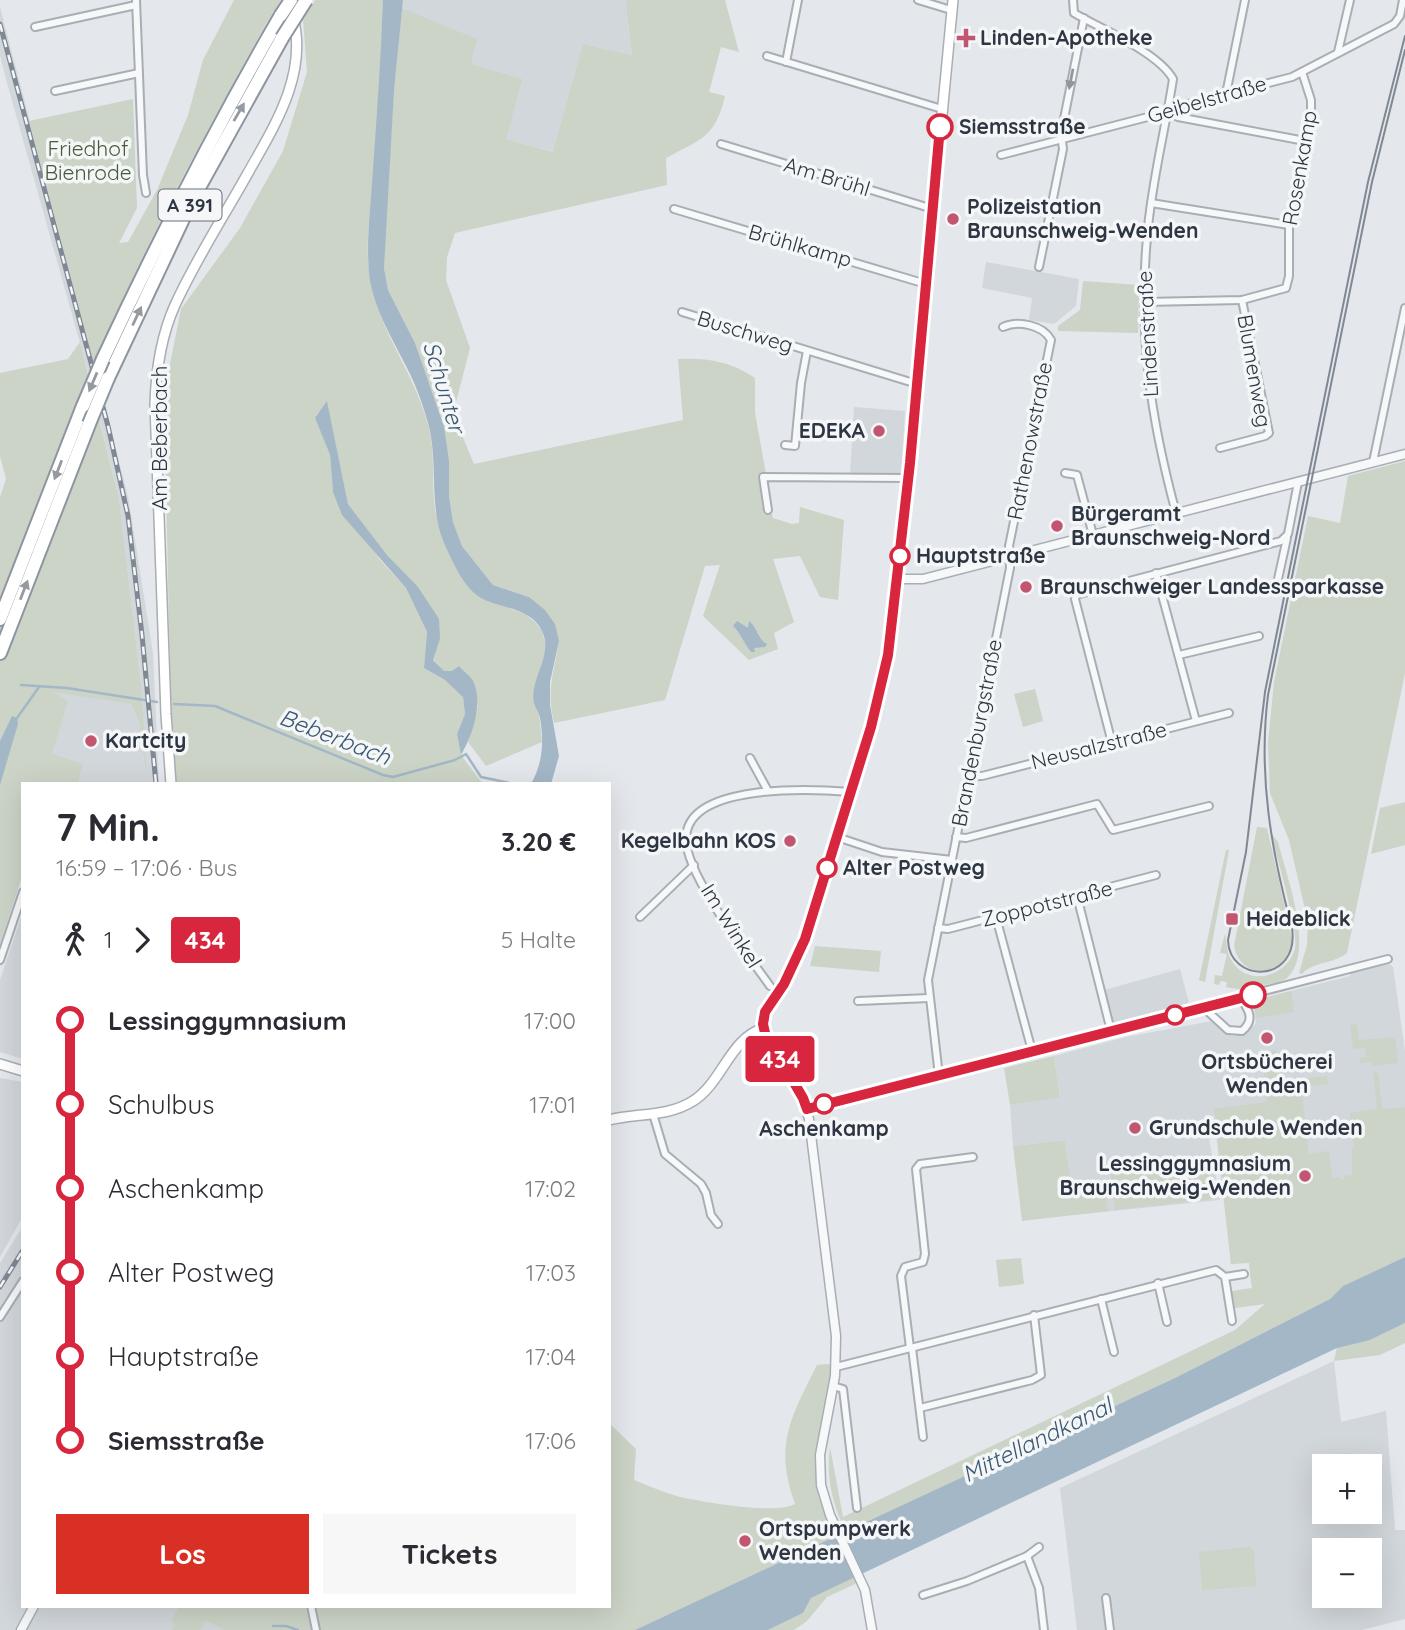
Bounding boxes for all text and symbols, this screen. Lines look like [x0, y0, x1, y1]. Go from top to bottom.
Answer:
place label: Linden-Apotheke [980, 24, 1153, 50]
marker: Linden-Apotheke [958, 30, 974, 46]
one-way arrow [1066, 68, 1077, 90]
street label: Geibelstraße [1144, 70, 1269, 128]
one-way arrow [233, 103, 245, 122]
street label: Rosenkamp [1276, 108, 1322, 227]
place label: Siemsstraße [959, 113, 1086, 139]
marker: Siemsstraße [927, 114, 953, 140]
park label: Friedhof Bienrode [44, 135, 132, 185]
street label: Am Brühl [781, 151, 874, 201]
road number: A 391 [158, 190, 222, 220]
place label: Polizeistation Braunschweig-Wenden [967, 193, 1198, 243]
marker: Polizeistation Braunschweig-Wenden [945, 211, 961, 227]
street label: Brühlkamp [746, 218, 855, 272]
street label: Lindenstraße [1131, 270, 1163, 398]
street label: Buschweg [694, 304, 796, 358]
one-way arrow [132, 305, 143, 326]
street label: Blumenweg [1232, 312, 1278, 429]
water label: Schunter [417, 338, 473, 439]
street label: Rathenowstraße [1001, 360, 1057, 522]
street label: Am Beberbach [146, 366, 172, 510]
one-way arrow [88, 372, 99, 393]
place label: EDEKA [799, 417, 866, 443]
marker: EDEKA [871, 423, 887, 439]
one-way arrow [52, 459, 63, 480]
place label: Bürgeramt Braunschweig-Nord [1071, 500, 1270, 550]
marker: Bürgeramt Braunschweig-Nord [1049, 518, 1065, 534]
place label: Hauptstraße [916, 542, 1046, 568]
marker: Hauptstraße [890, 546, 910, 566]
place label: Braunschweiger Landessparkasse [1040, 573, 1384, 599]
one-way arrow [19, 579, 30, 600]
marker: Braunschweiger Landessparkasse [1018, 579, 1034, 595]
street label: Brandenburgstraße [945, 637, 1007, 829]
water label: Beberbach [276, 702, 396, 771]
street label: Neusalzstraße [1028, 716, 1169, 774]
place label: Kartcity [105, 727, 186, 753]
marker: Kartcity [83, 733, 99, 749]
text: 7 Min. [56, 803, 160, 851]
text: 3.20 € [501, 825, 576, 858]
place label: Kegelbahn KOS [621, 827, 776, 853]
marker: Kegelbahn KOS [782, 833, 798, 849]
text: 16:59 – 17:06 · Bus [56, 853, 237, 882]
place label: Alter Postweg [843, 854, 985, 880]
marker: Alter Postweg [817, 858, 837, 878]
street label: Zoppotstraße [979, 874, 1115, 932]
street label: Im Winkel [696, 878, 768, 972]
place label: Heideblick [1246, 905, 1351, 931]
marker: Heideblick [1224, 911, 1240, 927]
icon: walk [56, 921, 94, 959]
icon: forward [123, 921, 161, 959]
text: 1 [104, 925, 113, 954]
text: 434 [185, 925, 226, 955]
text: 5 Halte [501, 925, 576, 954]
unlabelled marker [1240, 982, 1266, 1008]
text: Lessinggymnasium [108, 1004, 347, 1037]
unlabelled marker [1165, 1005, 1185, 1025]
text: 17:00 [524, 1006, 576, 1035]
marker: Ortsbücherei Wenden [1259, 1030, 1275, 1046]
line badge: 434 [740, 1036, 820, 1082]
text: 434 [759, 1044, 801, 1074]
place label: Ortsbücherei Wenden [1201, 1048, 1333, 1098]
text: Schulbus [108, 1088, 214, 1121]
text: 17:01 [529, 1090, 576, 1119]
marker: Aschenkamp [814, 1094, 834, 1114]
place label: Grundschule Wenden [1149, 1114, 1363, 1140]
place label: Aschenkamp [759, 1115, 889, 1141]
marker: Grundschule Wenden [1127, 1120, 1143, 1136]
place label: Lessinggymnasium Braunschweig-Wenden [1060, 1150, 1291, 1200]
marker: Lessinggymnasium Braunschweig-Wenden [1297, 1168, 1313, 1184]
text: Aschenkamp [108, 1172, 264, 1205]
text: 17:02 [525, 1174, 576, 1203]
text: Alter Postweg [108, 1256, 275, 1289]
text: 17:03 [526, 1258, 576, 1287]
text: Hauptstraße [108, 1340, 259, 1373]
text: 17:04 [526, 1342, 576, 1371]
water label: Mittellandkanal [957, 1390, 1119, 1488]
text: Siemsstraße [108, 1424, 265, 1457]
text: 17:06 [525, 1426, 576, 1455]
map controls [1312, 1454, 1382, 1608]
button: + [1312, 1454, 1382, 1524]
button: Los [56, 1514, 309, 1594]
button: Tickets [323, 1514, 576, 1594]
place label: Ortspumpwerk Wenden [759, 1515, 911, 1565]
marker: Ortspumpwerk Wenden [737, 1533, 753, 1549]
button: − [1312, 1538, 1382, 1608]

